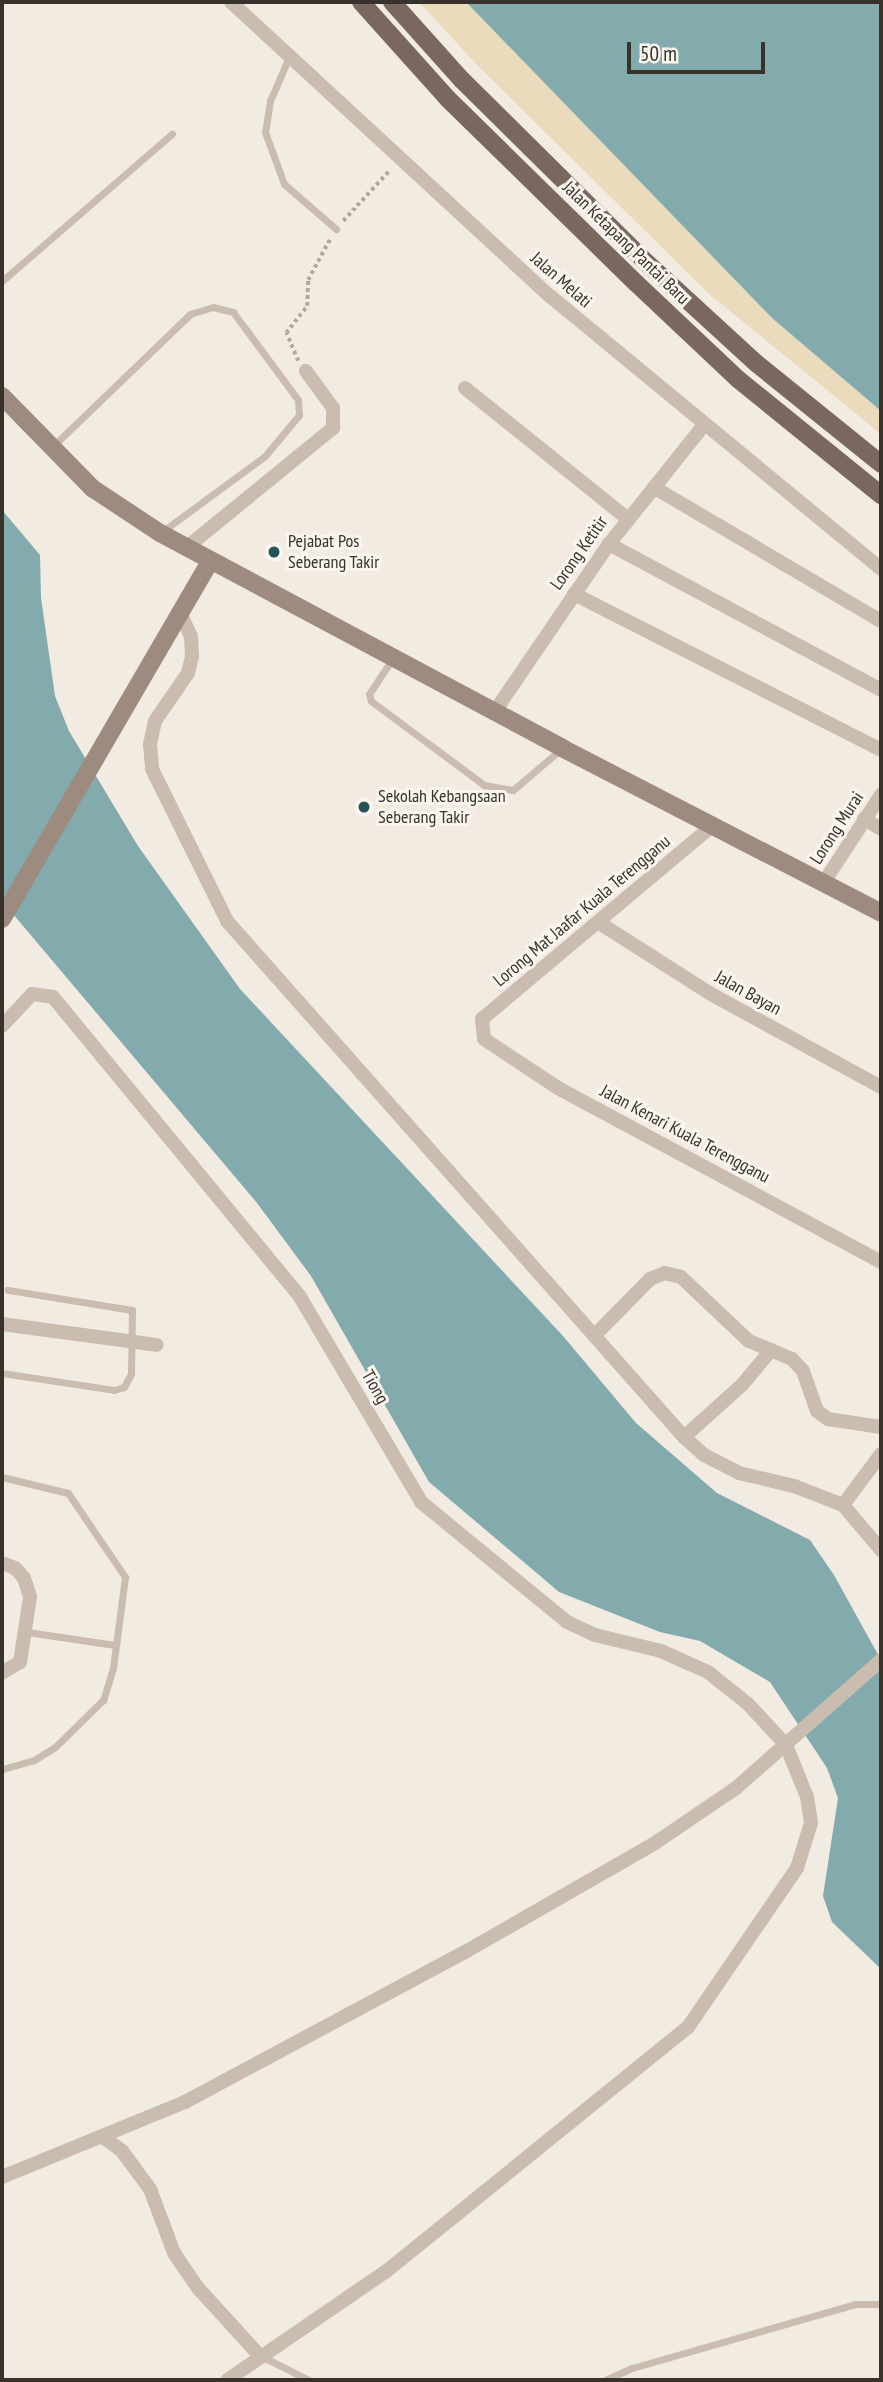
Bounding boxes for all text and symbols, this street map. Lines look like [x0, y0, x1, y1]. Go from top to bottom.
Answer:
scale bar [631, 28, 769, 72]
text: 50 m [640, 40, 677, 67]
street label: Jalan Ketapang Pantai Baru [558, 177, 694, 309]
street label: Jalan Melati [526, 248, 596, 312]
street label: Lorong Ketitir [546, 512, 612, 594]
place label: Pejabat Pos Seberang Takir [288, 531, 380, 574]
marker: Pejabat Pos Seberang Takir [266, 544, 282, 560]
place label: Sekolah Kebangsaan Seberang Takir [378, 786, 506, 828]
street label: Lorong Murai [806, 788, 868, 868]
marker: Sekolah Kebangsaan Seberang Takir [356, 799, 372, 815]
street label: Lorong Mat Jaafar Kuala Terengganu [489, 831, 675, 991]
street label: Jalan Bayan [711, 966, 785, 1020]
street label: Jalan Kenari Kuala Terengganu [596, 1080, 774, 1188]
street label: Tiong [357, 1366, 393, 1408]

